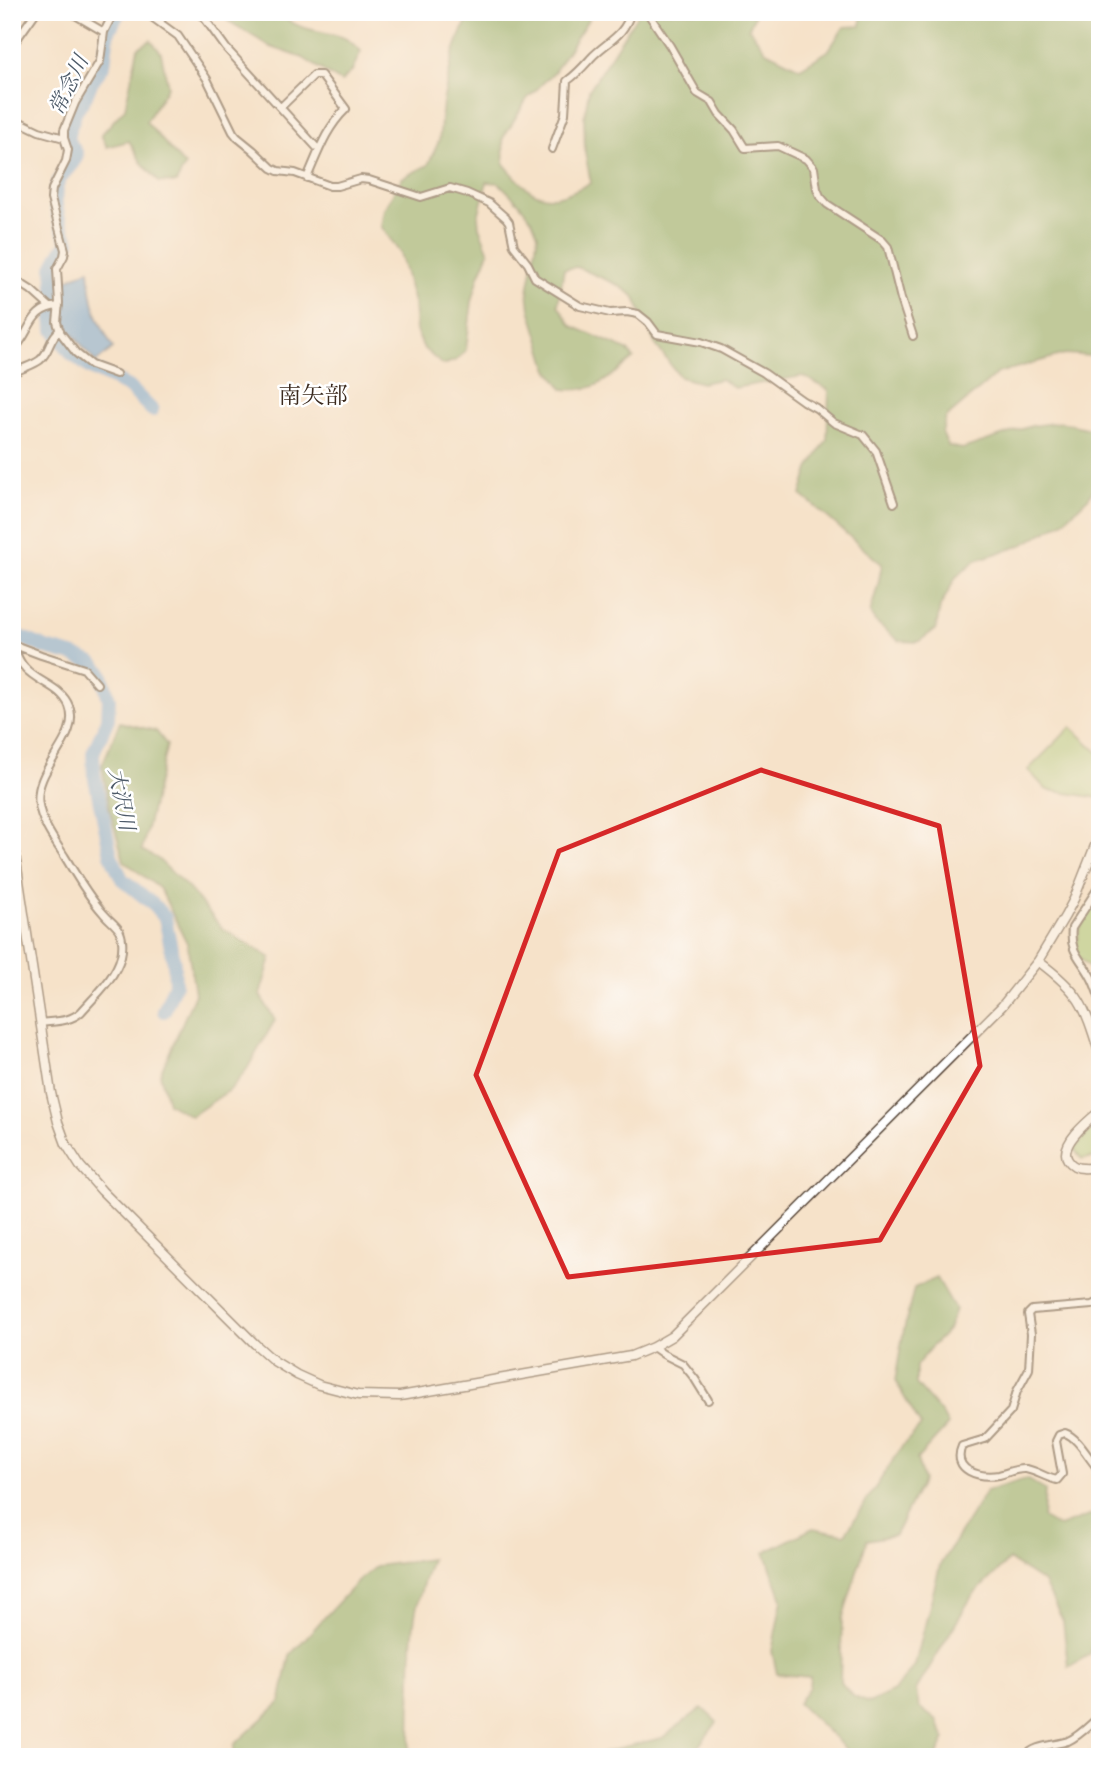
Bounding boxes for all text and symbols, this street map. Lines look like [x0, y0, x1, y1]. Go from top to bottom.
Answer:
water label: 常念川 [43, 49, 94, 119]
district label: 南矢部 [279, 381, 348, 409]
water label: 大沢川 [104, 766, 141, 834]

